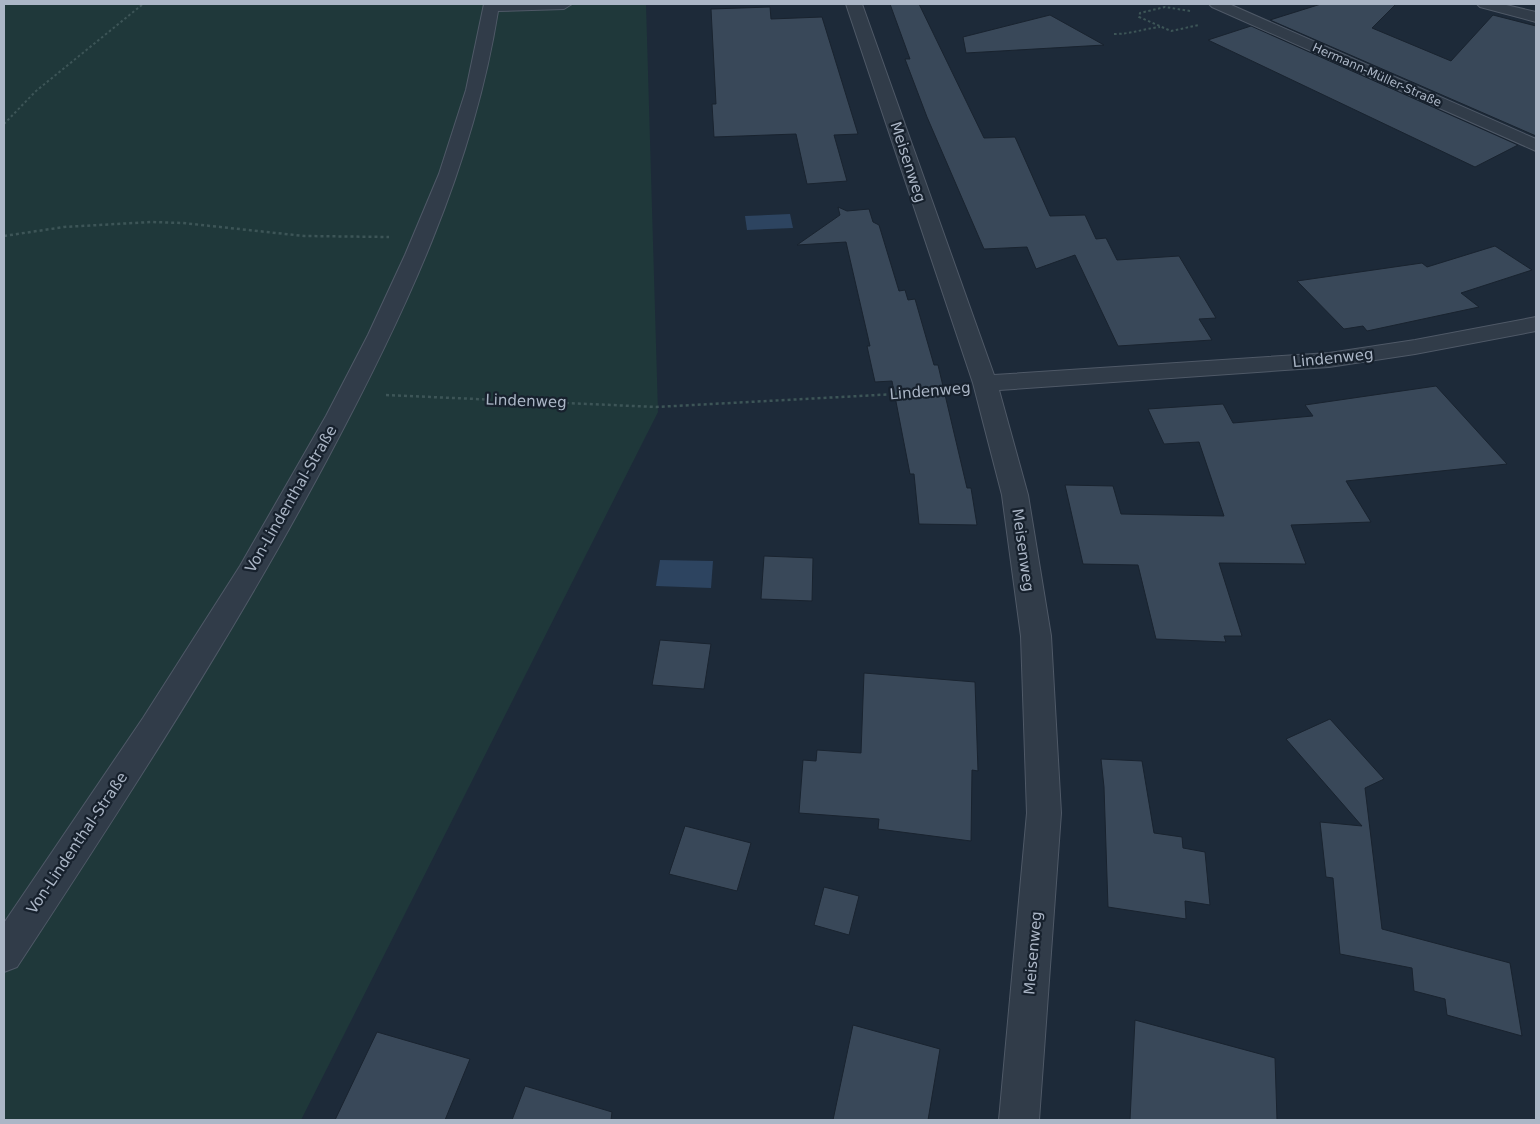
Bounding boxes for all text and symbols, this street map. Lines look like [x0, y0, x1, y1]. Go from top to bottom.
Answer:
street label: Hermann-Müller-Straße [1310, 40, 1444, 110]
street label: Meisenweg [886, 119, 930, 205]
street label: Lindenweg [1292, 345, 1374, 371]
street label: Lindenweg [889, 378, 971, 404]
street label: Lindenweg [485, 391, 567, 411]
street label: Von-Lindenthal-Straße [241, 422, 341, 576]
street label: Meisenweg [1008, 507, 1038, 593]
street label: Von-Lindenthal-Straße [23, 769, 131, 917]
street label: Meisenweg [1020, 910, 1046, 996]

